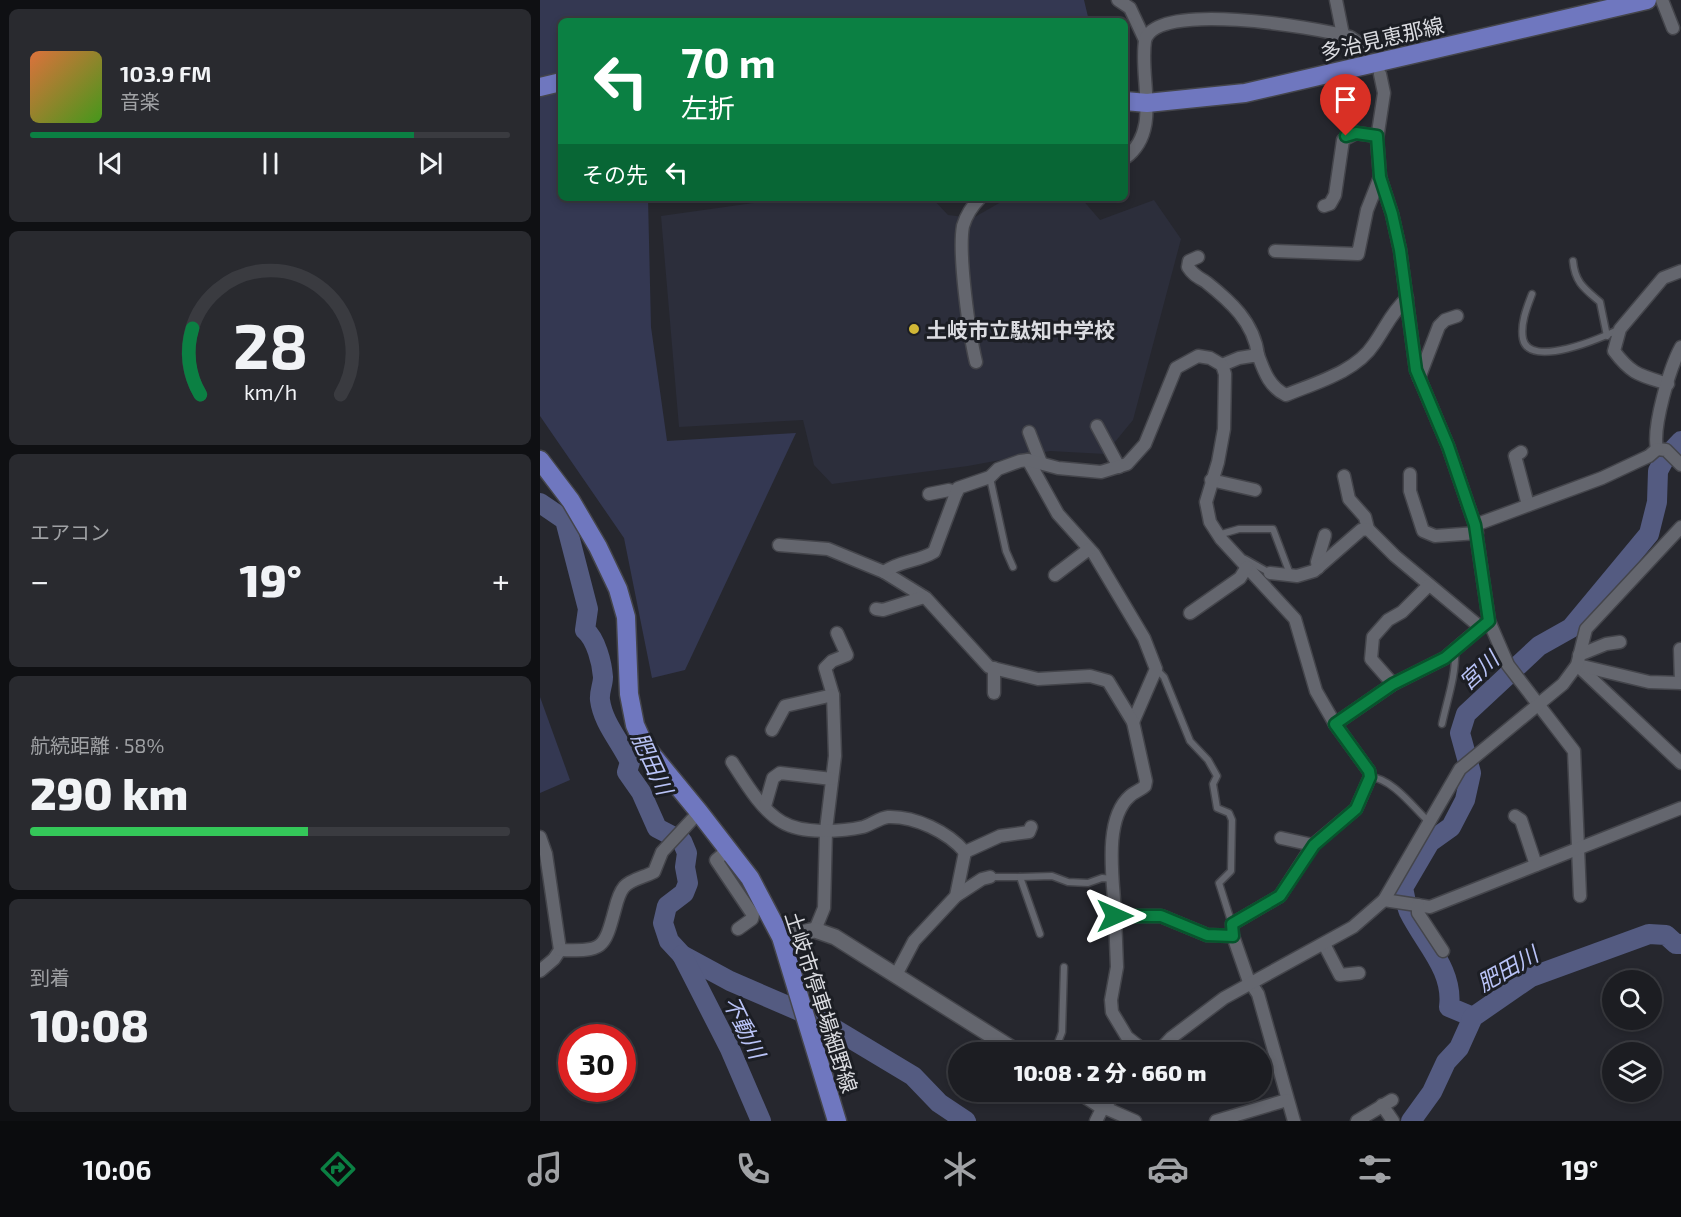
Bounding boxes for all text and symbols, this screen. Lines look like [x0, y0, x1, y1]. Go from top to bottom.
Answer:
street label: 多治見恵那線 [1318, 12, 1446, 64]
text: 70 m [681, 36, 776, 86]
icon: left [582, 42, 660, 120]
text: 103.9 FM [120, 60, 211, 86]
pin [1320, 74, 1371, 136]
icon: arrive [1329, 83, 1362, 116]
text: 音楽 [120, 89, 160, 113]
text: 左折 [681, 91, 735, 123]
icon: previous [94, 147, 127, 180]
icon: pause [254, 147, 287, 180]
icon: next [414, 147, 447, 180]
icon: left [660, 156, 693, 189]
text: その先 [582, 161, 648, 187]
text: 28 [232, 307, 308, 382]
place label: 土岐市立駄知中学校 [926, 317, 1115, 342]
marker: 土岐市立駄知中学校 [907, 322, 921, 336]
text: km/h [243, 380, 297, 405]
text: エアコン [30, 520, 110, 544]
text: 19° [239, 552, 302, 606]
text: − [30, 560, 49, 600]
text: + [492, 560, 510, 600]
water label: 宮川 [1453, 644, 1504, 695]
water label: 肥田川 [627, 728, 680, 800]
text: 航続距離 · 58% [30, 733, 164, 757]
text: 290 km [30, 765, 188, 819]
position arrow [1083, 884, 1147, 948]
street label: 土岐市停車場細野線 [781, 908, 863, 1096]
water label: 肥田川 [1472, 939, 1544, 996]
text: 到着 [30, 965, 70, 989]
map controls [1602, 970, 1662, 1102]
button: search [1602, 970, 1662, 1030]
water label: 不動川 [719, 992, 772, 1064]
text: 10:08 [30, 997, 149, 1051]
speed limit sign: 30 [558, 1024, 636, 1102]
button: layers [1602, 1042, 1662, 1102]
text: 10:08 · 2 分 · 660 m [1014, 1059, 1206, 1085]
icon: directions [317, 1148, 359, 1190]
icon: music [524, 1148, 566, 1190]
icon: phone [732, 1148, 774, 1190]
icon: climate [939, 1148, 981, 1190]
icon: car [1147, 1148, 1189, 1190]
icon: filters [1354, 1148, 1396, 1190]
text: 10:06 [83, 1153, 151, 1185]
text: 19° [1561, 1153, 1598, 1185]

